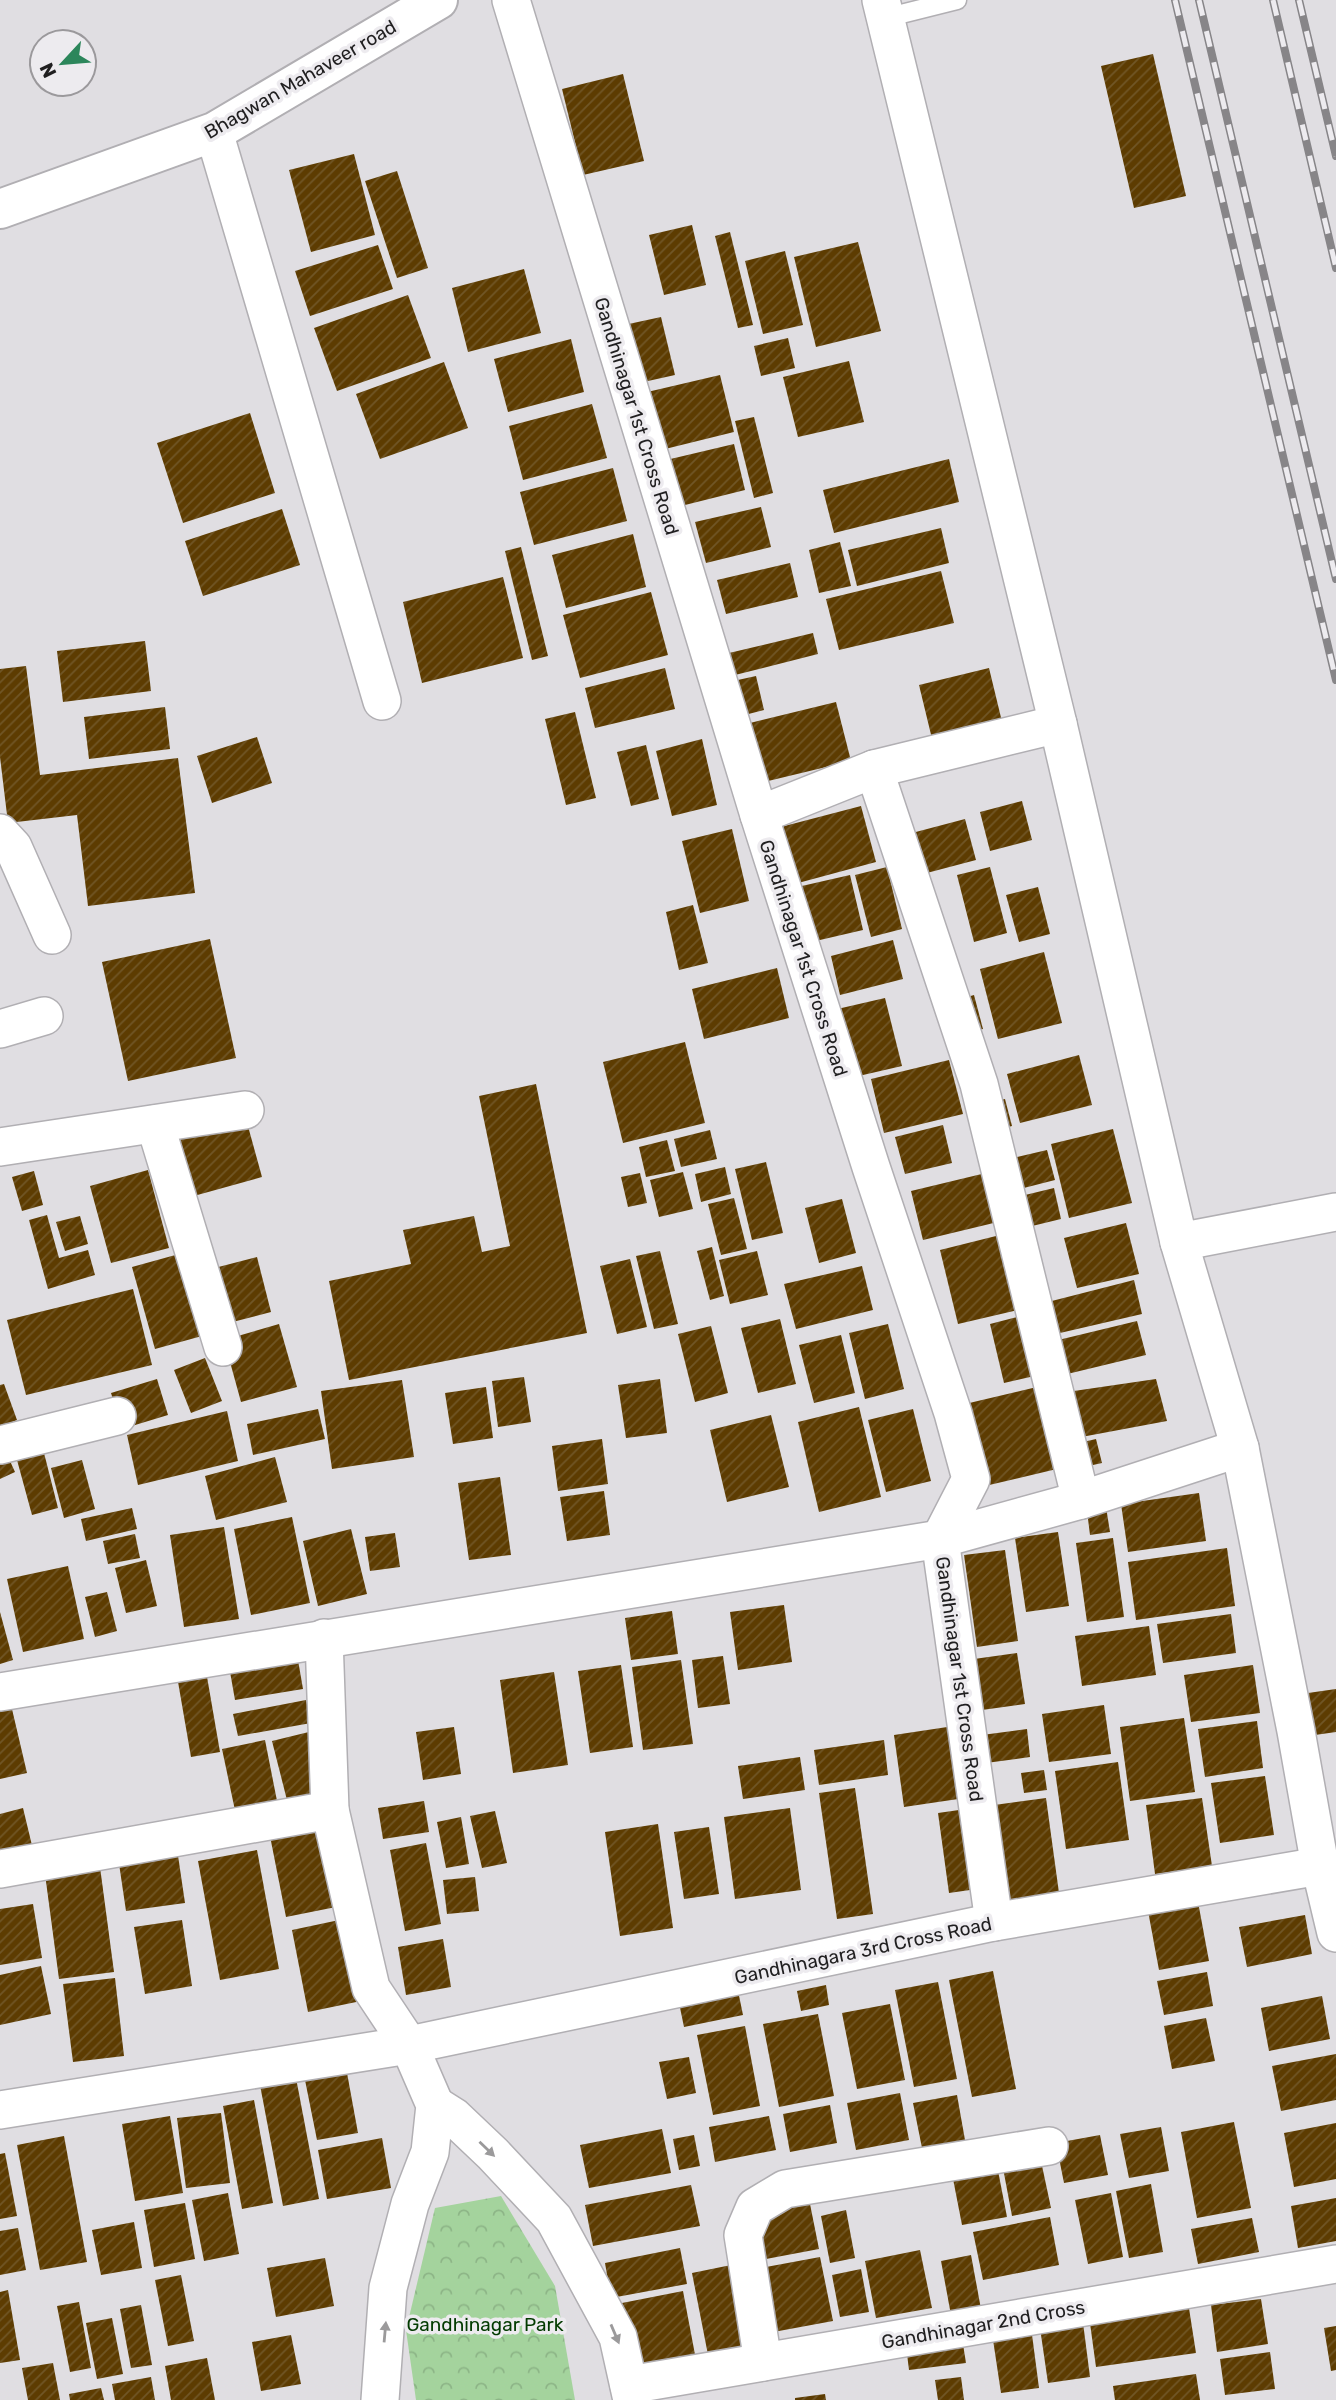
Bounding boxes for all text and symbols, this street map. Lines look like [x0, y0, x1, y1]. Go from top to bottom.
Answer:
street label: Bhagwan Mahaveer road [200, 15, 400, 144]
north arrow [28, 28, 98, 98]
text: N [35, 59, 62, 81]
street label: Gandhinagar 1st Cross Road [589, 295, 684, 538]
street label: Gandhinagar 1st Cross Road [754, 837, 853, 1079]
street label: Gandhinagar 1st Cross Road [931, 1555, 988, 1803]
street label: Gandhinagara 3rd Cross Road [732, 1912, 994, 1989]
one-way arrow [478, 2140, 495, 2156]
street label: Gandhinagar 2nd Cross [880, 2295, 1087, 2354]
park label: Gandhinagar Park [406, 2313, 564, 2336]
one-way arrow [380, 2321, 391, 2343]
one-way arrow [610, 2324, 621, 2345]

